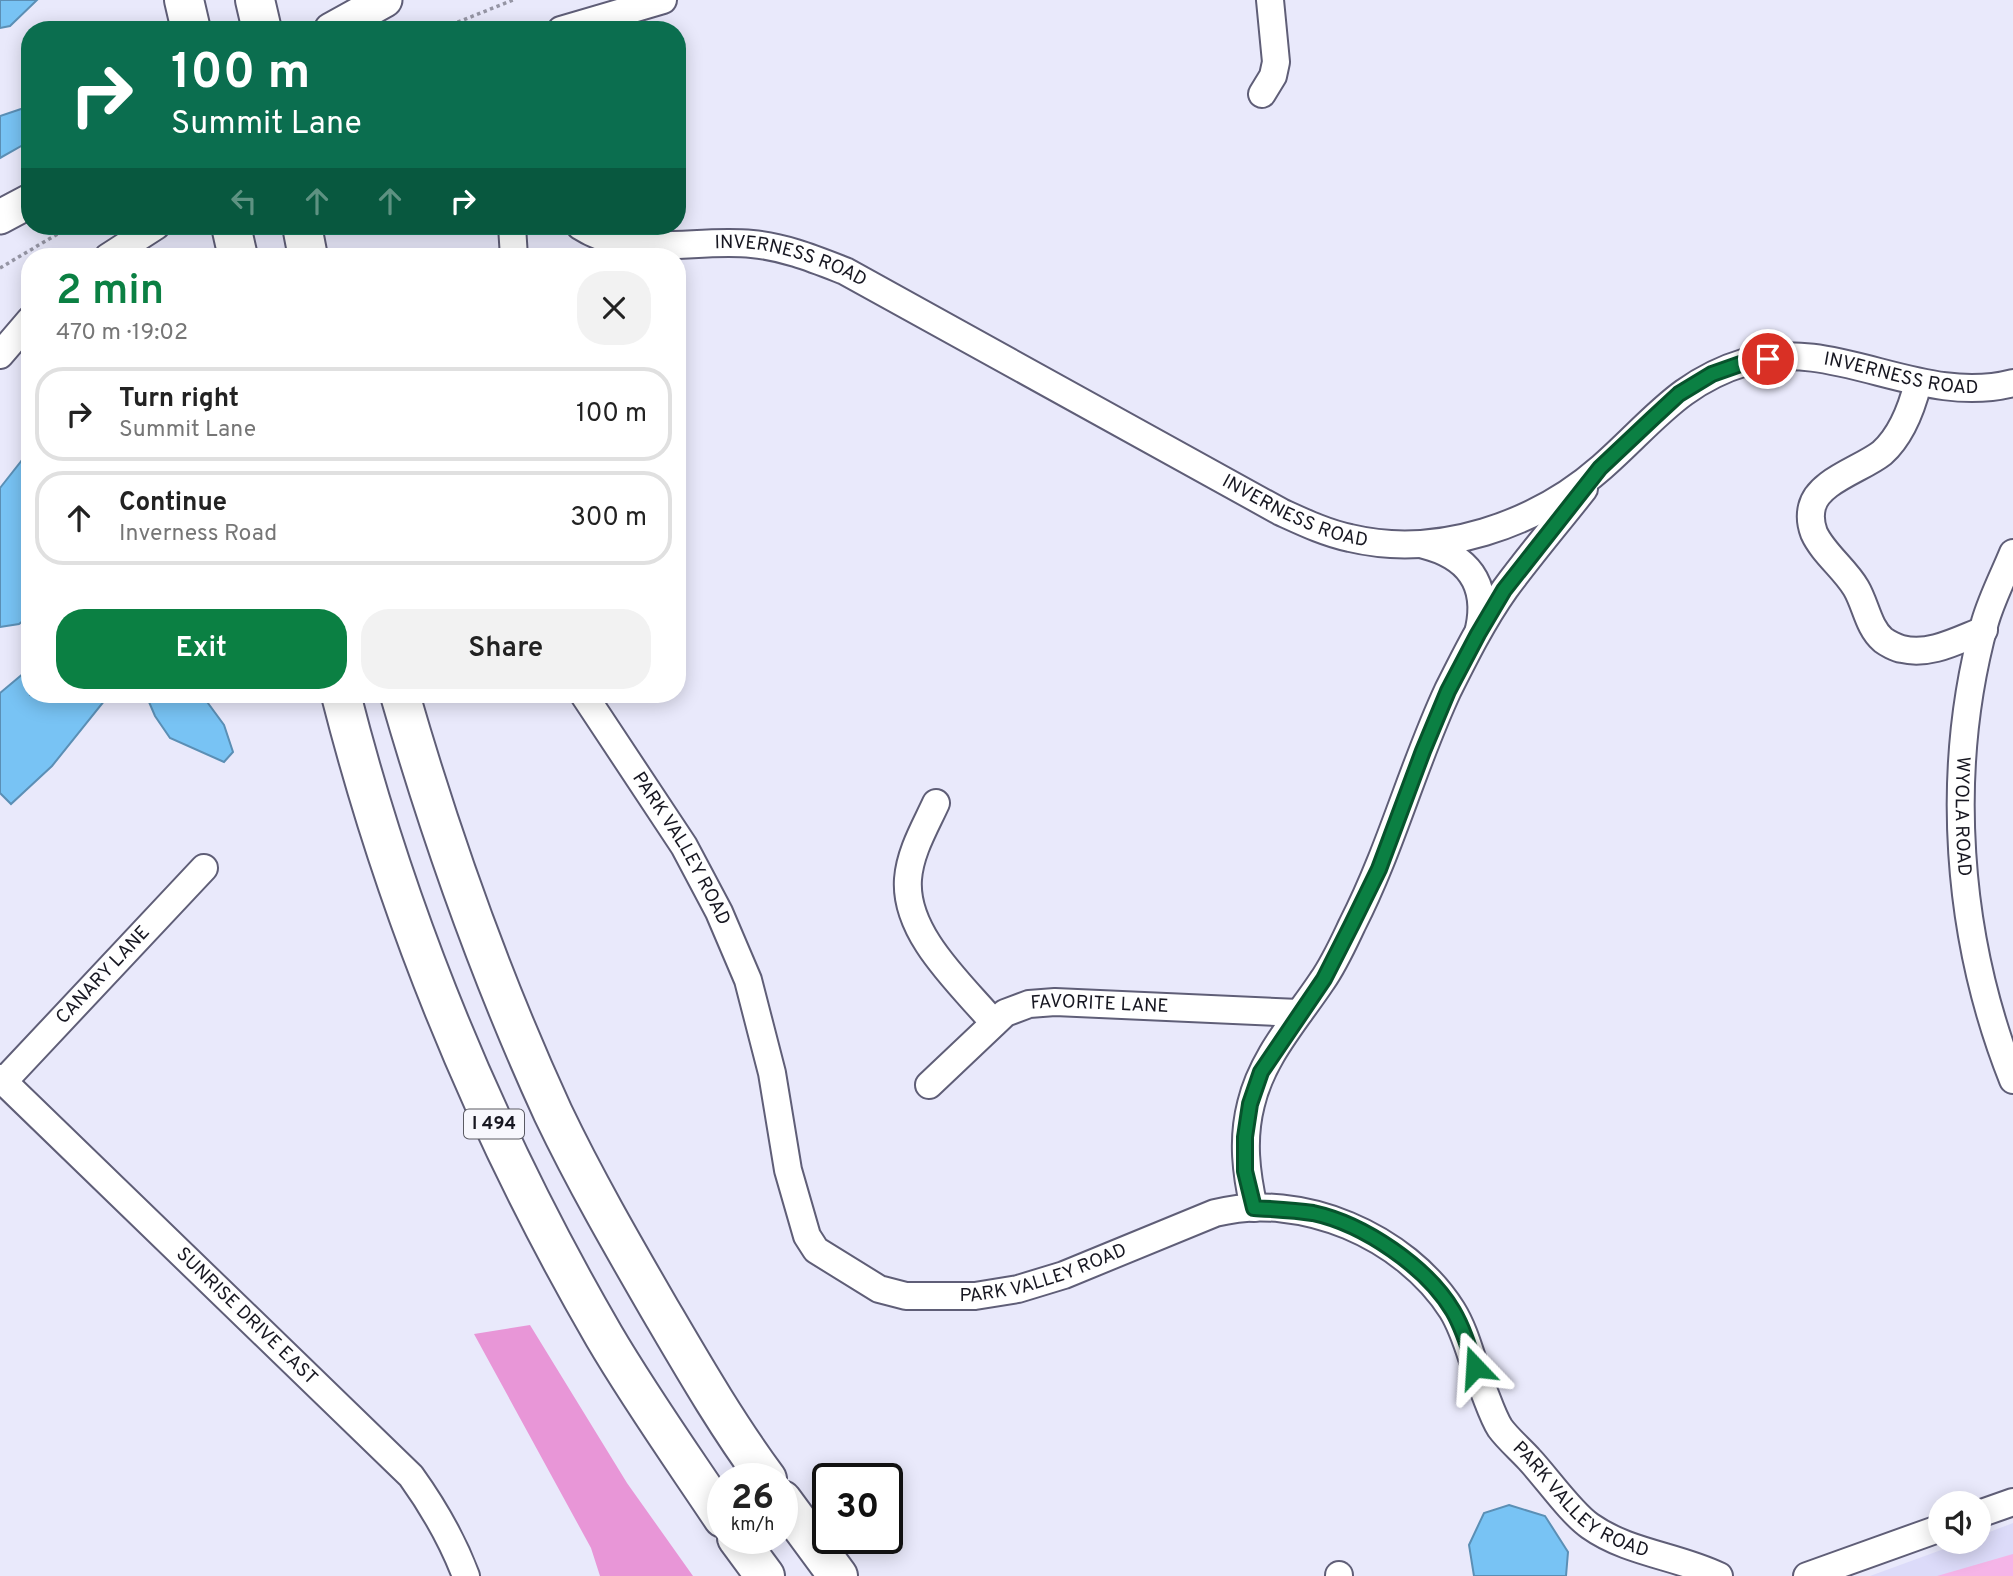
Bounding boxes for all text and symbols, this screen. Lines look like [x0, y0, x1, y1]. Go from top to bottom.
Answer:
text: 100 m [171, 44, 310, 106]
icon: right [56, 49, 147, 140]
text: Summit Lane [171, 105, 362, 145]
icon: left [225, 182, 263, 220]
icon: ahead [298, 182, 336, 220]
icon: ahead [371, 182, 409, 220]
icon: right [444, 182, 482, 220]
street label: INVERNESS ROAD [714, 231, 871, 293]
text: 2 min [56, 266, 164, 319]
button: close [577, 271, 651, 345]
text: 470 m · 19:02 [56, 319, 188, 348]
pin [1738, 329, 1798, 389]
icon: arrive [1749, 340, 1787, 378]
street label: INVERNESS ROAD [1822, 348, 1978, 400]
text: Turn right [119, 383, 239, 416]
icon: right [60, 395, 98, 433]
text: 100 m [576, 398, 647, 431]
text: Summit Lane [119, 416, 256, 445]
street label: INVERNESS ROAD [1218, 470, 1370, 553]
text: Continue [119, 487, 227, 520]
icon: ahead [60, 499, 98, 537]
text: 300 m [570, 502, 647, 535]
text: Inverness Road [119, 520, 277, 549]
button: Exit [56, 609, 347, 689]
button: Share [361, 609, 651, 689]
street label: WYOLA ROAD [1949, 756, 1976, 877]
street label: PARK VALLEY ROAD [626, 768, 735, 929]
street label: CANARY LANE [51, 921, 155, 1030]
street label: FAVORITE LANE [1030, 990, 1169, 1019]
road number: I 494 [464, 1110, 524, 1139]
street label: PARK VALLEY ROAD [960, 1238, 1131, 1309]
street label: SUNRISE DRIVE EAST [171, 1243, 322, 1391]
position arrow [1438, 1330, 1512, 1404]
street label: PARK VALLEY ROAD [1507, 1437, 1652, 1564]
speed limit sign: 30 [812, 1463, 903, 1554]
text: 26 [731, 1477, 774, 1521]
map controls [1928, 1491, 1991, 1554]
button: sound [1928, 1491, 1991, 1554]
text: km/h [731, 1514, 774, 1537]

